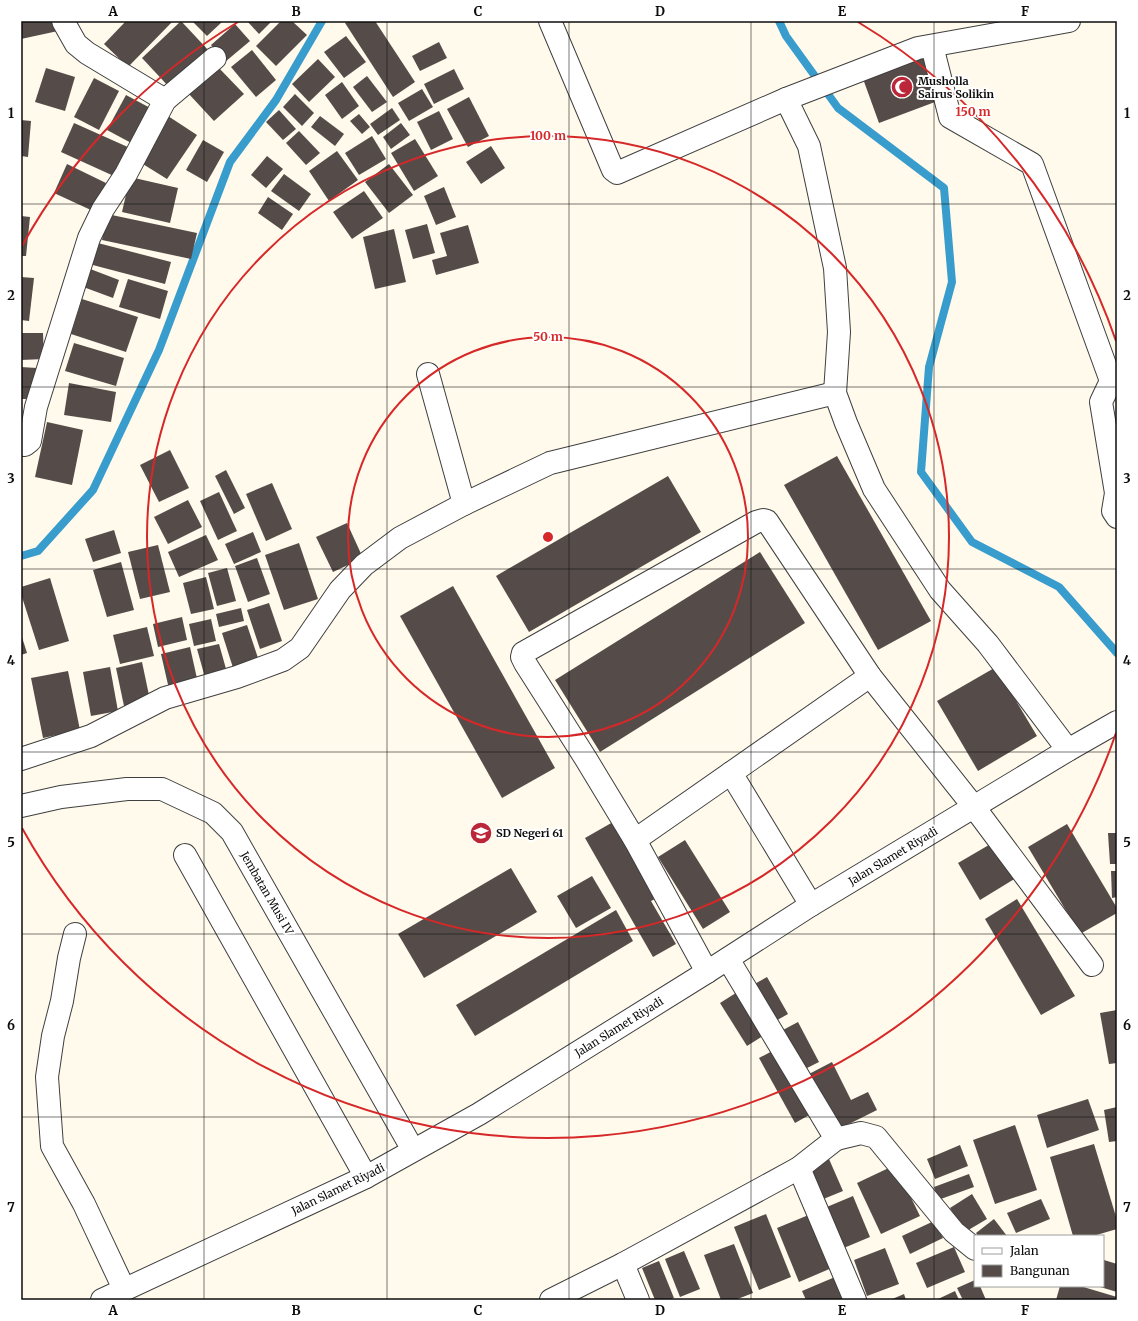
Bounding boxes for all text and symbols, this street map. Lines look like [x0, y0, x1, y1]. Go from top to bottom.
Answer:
text: A [107, 3, 118, 20]
text: B [291, 3, 301, 20]
text: C [474, 3, 483, 20]
text: D [655, 3, 665, 20]
text: E [838, 3, 847, 20]
text: F [1021, 3, 1029, 20]
mosque icon: Musholla Sairus Solikin [889, 74, 915, 100]
place label: Musholla Sairus Solikin [918, 74, 995, 101]
text: 150 m [956, 104, 991, 119]
text: 1 [8, 105, 14, 122]
text: 1 [1124, 105, 1130, 122]
text: 100 m [530, 128, 566, 143]
text: 2 [7, 287, 15, 304]
text: 2 [1123, 287, 1131, 304]
text: 50 m [533, 329, 563, 344]
text: 3 [7, 470, 15, 487]
text: 3 [1123, 470, 1131, 487]
centre of rings [541, 530, 555, 544]
text: 4 [7, 652, 16, 669]
text: 4 [1123, 652, 1132, 669]
school or university icon: SD Negeri 61 [468, 820, 494, 846]
street label: Jalan Slamet Riyadi [845, 824, 941, 889]
place label: SD Negeri 61 [496, 826, 563, 840]
text: 5 [7, 834, 15, 851]
text: 5 [1123, 834, 1131, 851]
street label: Jembatan Musi IV [237, 848, 297, 938]
street label: Jalan Slamet Riyadi [571, 994, 666, 1060]
text: 6 [7, 1017, 15, 1034]
text: 6 [1123, 1017, 1131, 1034]
street label: Jalan Slamet Riyadi [288, 1160, 387, 1218]
text: 7 [7, 1199, 15, 1216]
text: 7 [1123, 1199, 1131, 1216]
legend [974, 1235, 1104, 1287]
text: Jalan [1009, 1243, 1039, 1258]
text: Bangunan [1010, 1263, 1070, 1278]
text: A [107, 1302, 118, 1319]
text: B [291, 1302, 301, 1319]
text: C [474, 1302, 483, 1319]
text: D [655, 1302, 665, 1319]
text: E [838, 1302, 847, 1319]
text: F [1021, 1302, 1029, 1319]

